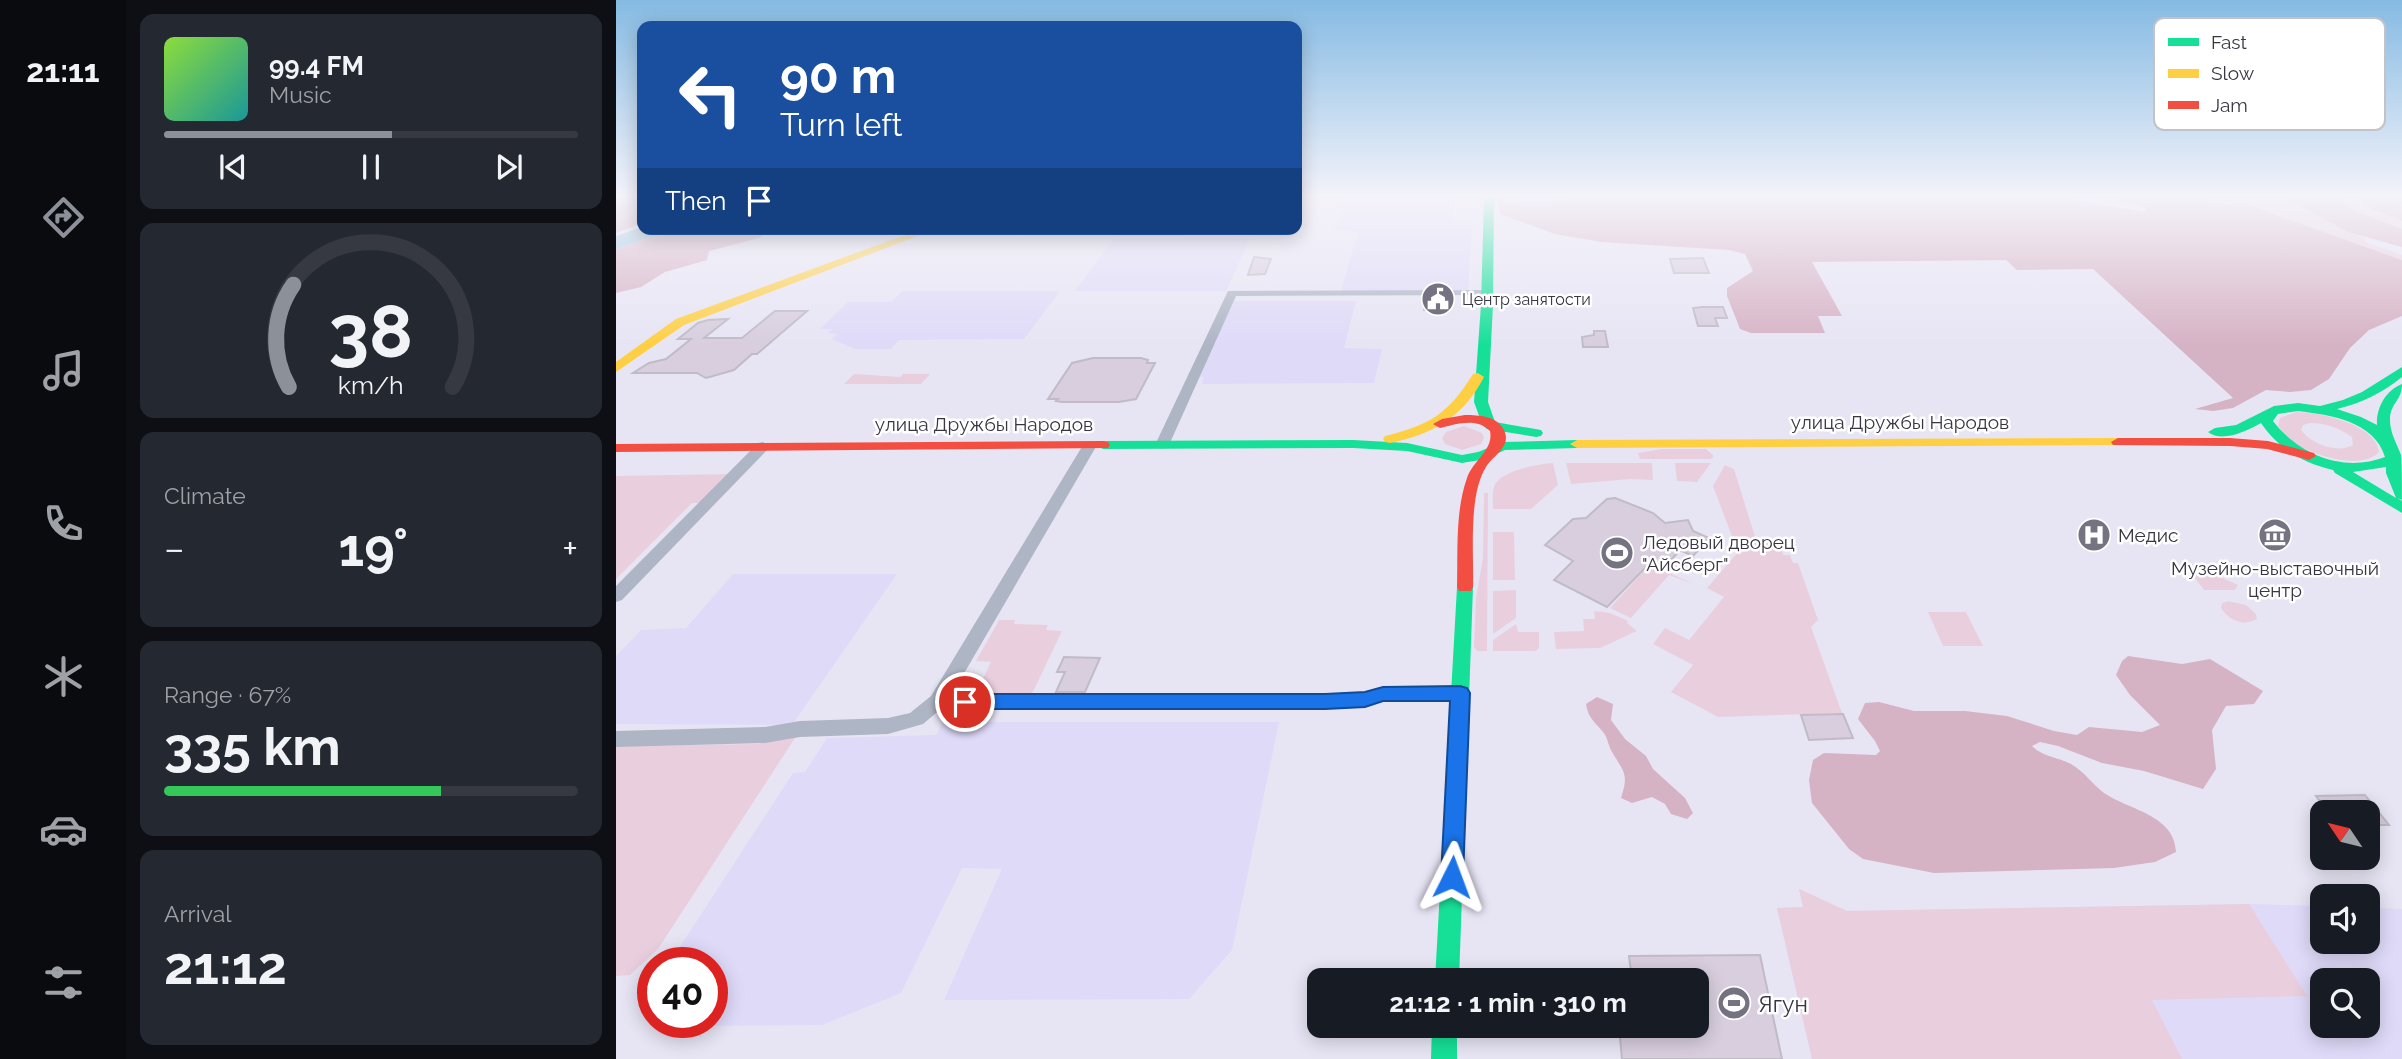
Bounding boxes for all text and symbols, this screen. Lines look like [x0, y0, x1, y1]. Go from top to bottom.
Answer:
legend [2154, 18, 2385, 130]
text: Fast [2211, 31, 2247, 53]
text: 90 m [780, 47, 896, 104]
icon: left [665, 49, 756, 140]
text: 99.4 FM [269, 51, 364, 81]
text: 21:11 [26, 52, 100, 89]
text: Slow [2211, 62, 2255, 84]
text: Music [269, 81, 332, 108]
text: Jam [2211, 94, 2248, 116]
text: Turn left [780, 106, 902, 143]
icon: previous [214, 148, 252, 186]
icon: pause [352, 148, 390, 186]
icon: next [490, 148, 528, 186]
icon: arrive [740, 182, 778, 220]
text: Then [665, 186, 726, 216]
icon: directions [39, 193, 88, 242]
public building icon: Центр занятости [1419, 280, 1457, 318]
text: 38 [329, 289, 413, 374]
place label: Центр занятости [1462, 290, 1591, 309]
icon: music [39, 346, 88, 395]
text: km/h [338, 369, 404, 399]
street label: улица Дружбы Народов [1791, 411, 2009, 433]
street label: улица Дружбы Народов [875, 413, 1093, 435]
text: Climate [164, 482, 246, 509]
icon: phone [39, 499, 88, 548]
hospital icon: Медис [2075, 516, 2113, 554]
museum icon: Музейно-выставочный центр [2256, 516, 2294, 554]
text: 19° [339, 517, 408, 578]
place label: Медис [2118, 524, 2178, 546]
text: − [164, 526, 184, 571]
text: + [562, 526, 578, 571]
place label: Ледовый дворец "Айсберг" [1642, 531, 1795, 575]
sports icon: Ледовый дворец "Айсберг" [1598, 534, 1636, 572]
place label: Музейно-выставочный центр [2171, 557, 2379, 601]
icon: climate [39, 652, 88, 701]
pin [935, 672, 995, 732]
text: Range · 67% [164, 681, 291, 708]
icon: arrive [946, 683, 984, 721]
text: 335 km [164, 716, 341, 777]
north arrow [2310, 800, 2380, 870]
map controls [2310, 800, 2380, 1038]
icon: car [39, 805, 88, 854]
position arrow [1415, 840, 1489, 914]
button: sound [2310, 884, 2380, 954]
text: Arrival [164, 900, 231, 927]
text: 21:12 [164, 935, 287, 996]
speed limit sign: 40 [637, 947, 728, 1038]
icon: filters [39, 958, 88, 1007]
button: search [2310, 968, 2380, 1038]
sports icon: Ягун [1715, 984, 1753, 1022]
text: 21:12 · 1 min · 310 m [1389, 988, 1627, 1018]
place label: Ягун [1758, 990, 1808, 1017]

